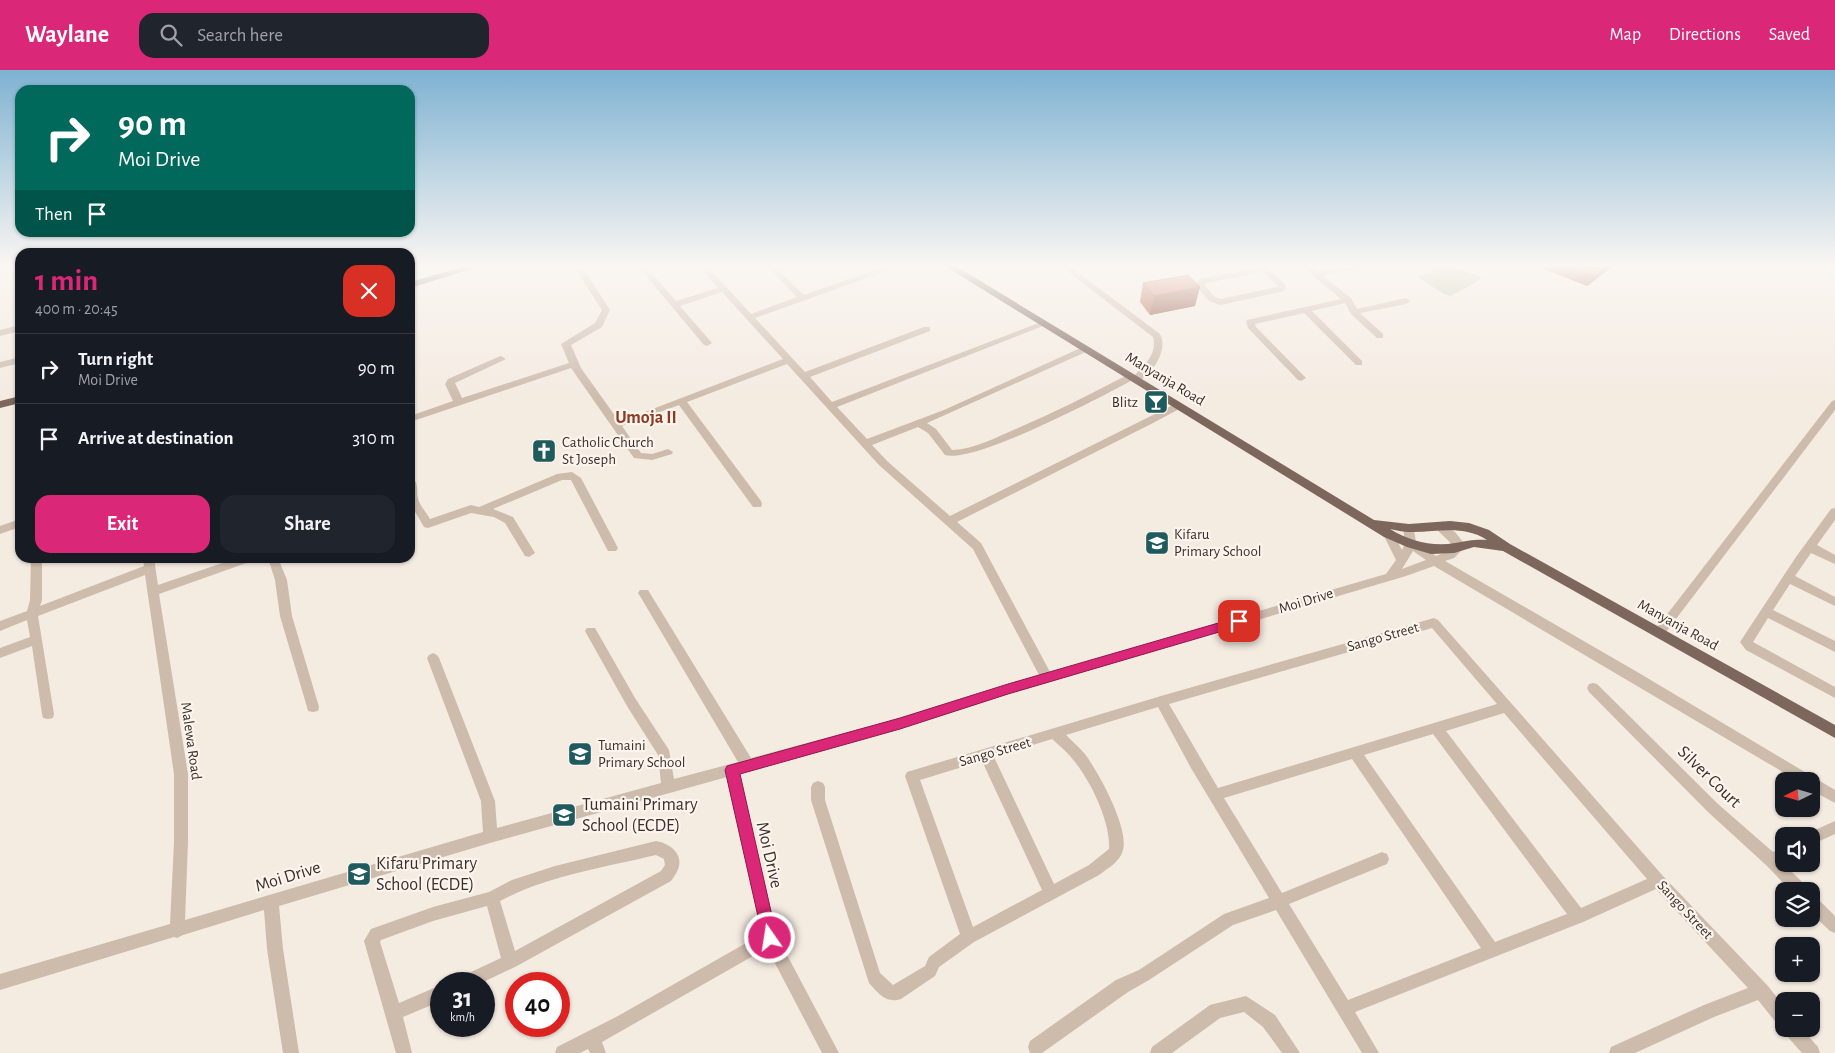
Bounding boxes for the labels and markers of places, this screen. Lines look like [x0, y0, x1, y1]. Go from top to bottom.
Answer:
bar icon: Blitz [1143, 389, 1169, 415]
place label: Blitz [1112, 395, 1138, 410]
place label: Catholic Church St Joseph [562, 435, 654, 467]
church icon: Catholic Church St Joseph [531, 438, 557, 464]
place label: Kifaru Primary School [1174, 527, 1262, 559]
school or university icon: Kifaru Primary School [1144, 530, 1170, 556]
pin [1218, 600, 1260, 642]
place label: Tumaini Primary School [598, 738, 686, 770]
school or university icon: Tumaini Primary School [567, 741, 593, 767]
place label: Tumaini Primary School (ECDE) [582, 796, 698, 835]
school or university icon: Tumaini Primary School (ECDE) [551, 802, 577, 828]
place label: Kifaru Primary School (ECDE) [376, 855, 477, 894]
school or university icon: Kifaru Primary School (ECDE) [346, 861, 372, 887]

